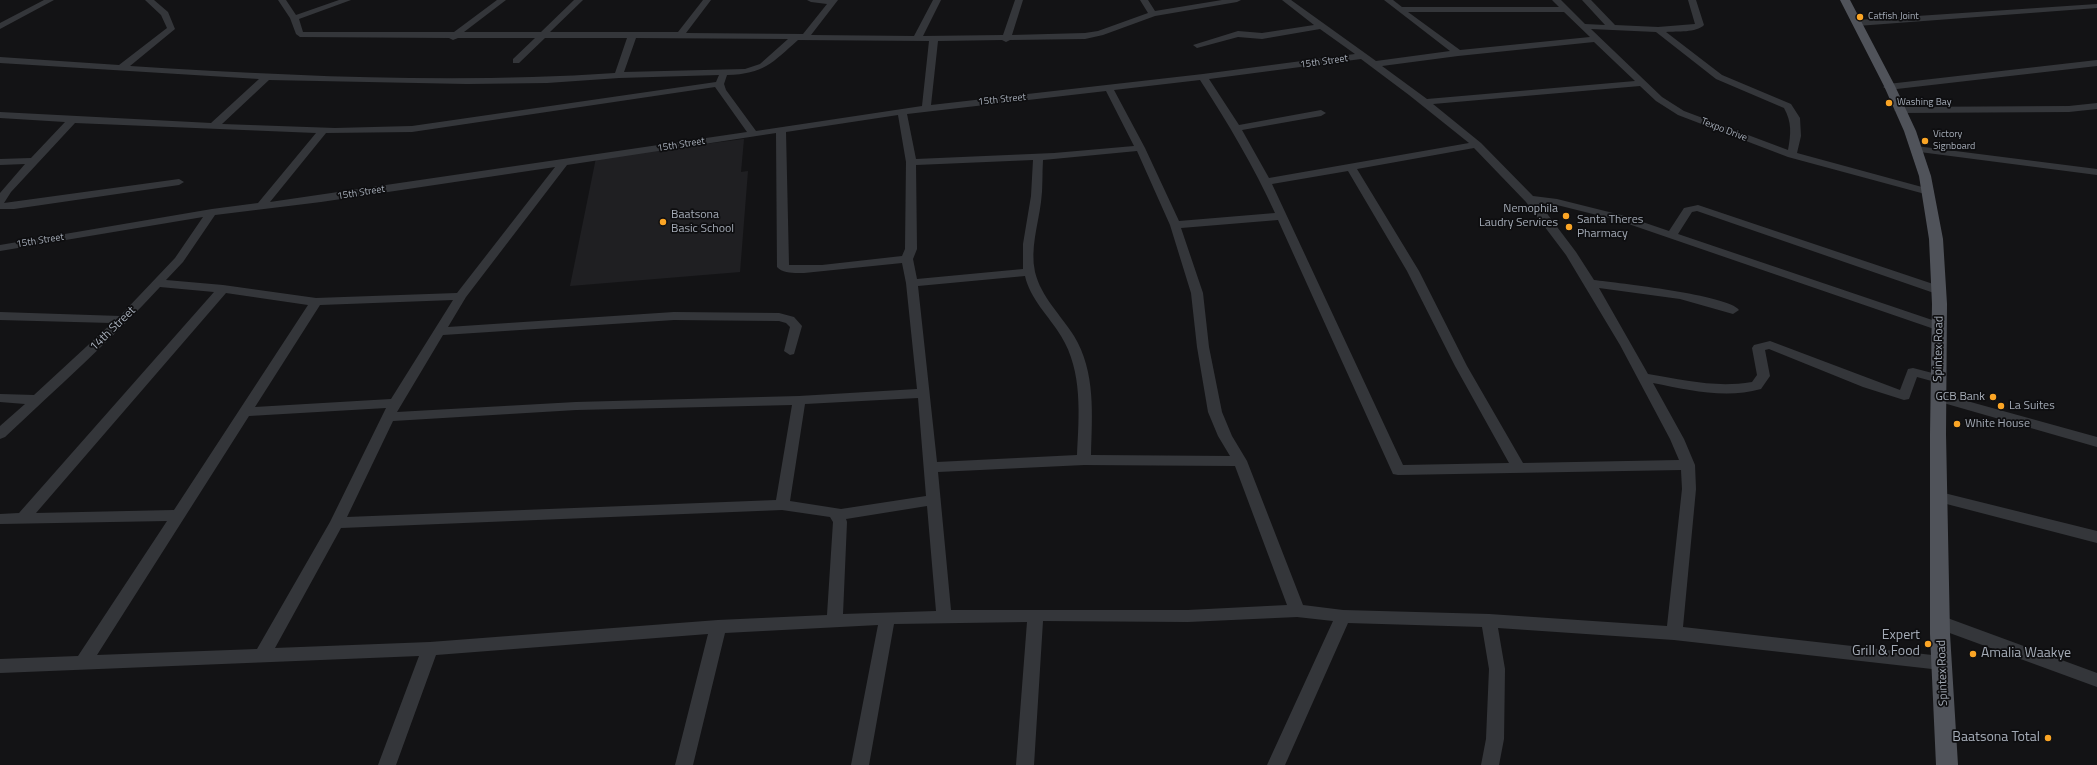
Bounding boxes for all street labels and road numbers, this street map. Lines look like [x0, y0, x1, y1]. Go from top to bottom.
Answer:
street label: 15th Street [1299, 53, 1349, 71]
street label: 15th Street [977, 92, 1027, 108]
street label: Texpo Drive [1699, 116, 1749, 144]
street label: 15th Street [656, 135, 706, 155]
street label: 15th Street [336, 183, 386, 203]
street label: 15th Street [15, 231, 65, 251]
street label: 14th Street [87, 304, 139, 354]
street label: Spintex Road [1931, 316, 1947, 382]
street label: Spintex Road [1935, 640, 1951, 706]

